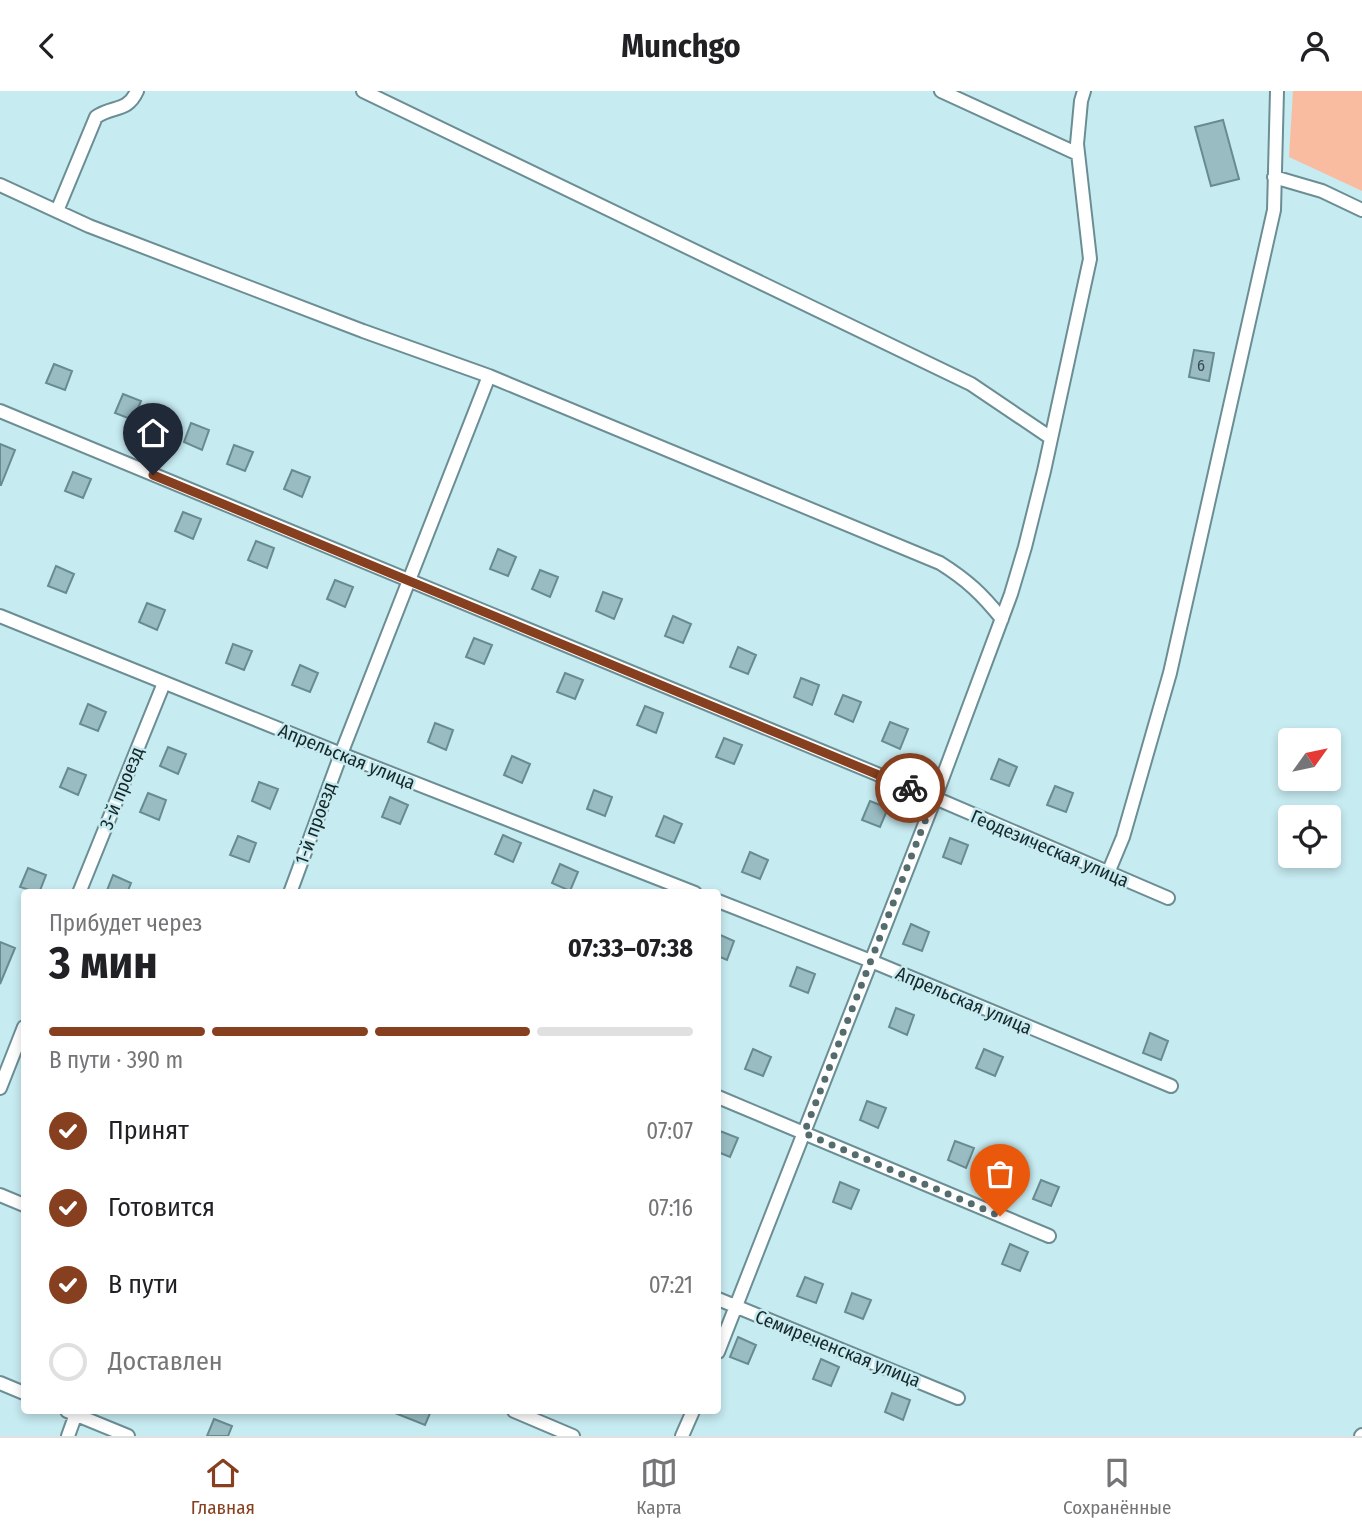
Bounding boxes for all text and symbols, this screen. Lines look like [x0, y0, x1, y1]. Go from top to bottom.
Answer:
icon: back [28, 27, 66, 65]
text: Munchgo [621, 27, 741, 65]
icon: person [1296, 27, 1334, 65]
house number: 6 [1197, 356, 1205, 375]
pin [123, 403, 183, 475]
icon: home [134, 414, 172, 452]
street label: Апрельская улица [275, 719, 419, 794]
north arrow [1278, 728, 1340, 791]
map controls [1278, 728, 1341, 868]
street label: 3-й проезд [94, 743, 148, 833]
courier [875, 753, 945, 823]
icon: bike [891, 769, 929, 807]
street label: 1-й проезд [290, 779, 341, 868]
street label: Геодезическая улица [967, 805, 1132, 892]
button: locate [1278, 805, 1341, 868]
text: Прибудет через [49, 909, 202, 937]
text: 07:33–07:38 [568, 933, 693, 964]
text: 3 мин [49, 935, 158, 990]
street label: Апрельская улица [892, 961, 1035, 1039]
text: В пути · 390 m [49, 1046, 183, 1074]
icon: check [49, 1112, 87, 1150]
text: Принят [108, 1115, 189, 1146]
text: 07:07 [646, 1117, 693, 1145]
pin [970, 1144, 1030, 1216]
icon: bag [981, 1155, 1019, 1193]
icon: check [49, 1189, 87, 1227]
text: Готовится [108, 1192, 215, 1223]
text: 07:16 [648, 1194, 693, 1222]
icon: check [49, 1266, 87, 1304]
text: В пути [108, 1269, 178, 1300]
text: 07:21 [649, 1271, 693, 1299]
street label: Семиреченская улица [752, 1305, 924, 1392]
text: Доставлен [108, 1346, 223, 1377]
tab: Главная [191, 1454, 255, 1519]
tab: Карта [636, 1454, 682, 1519]
tab: Сохранённые [1063, 1454, 1171, 1519]

